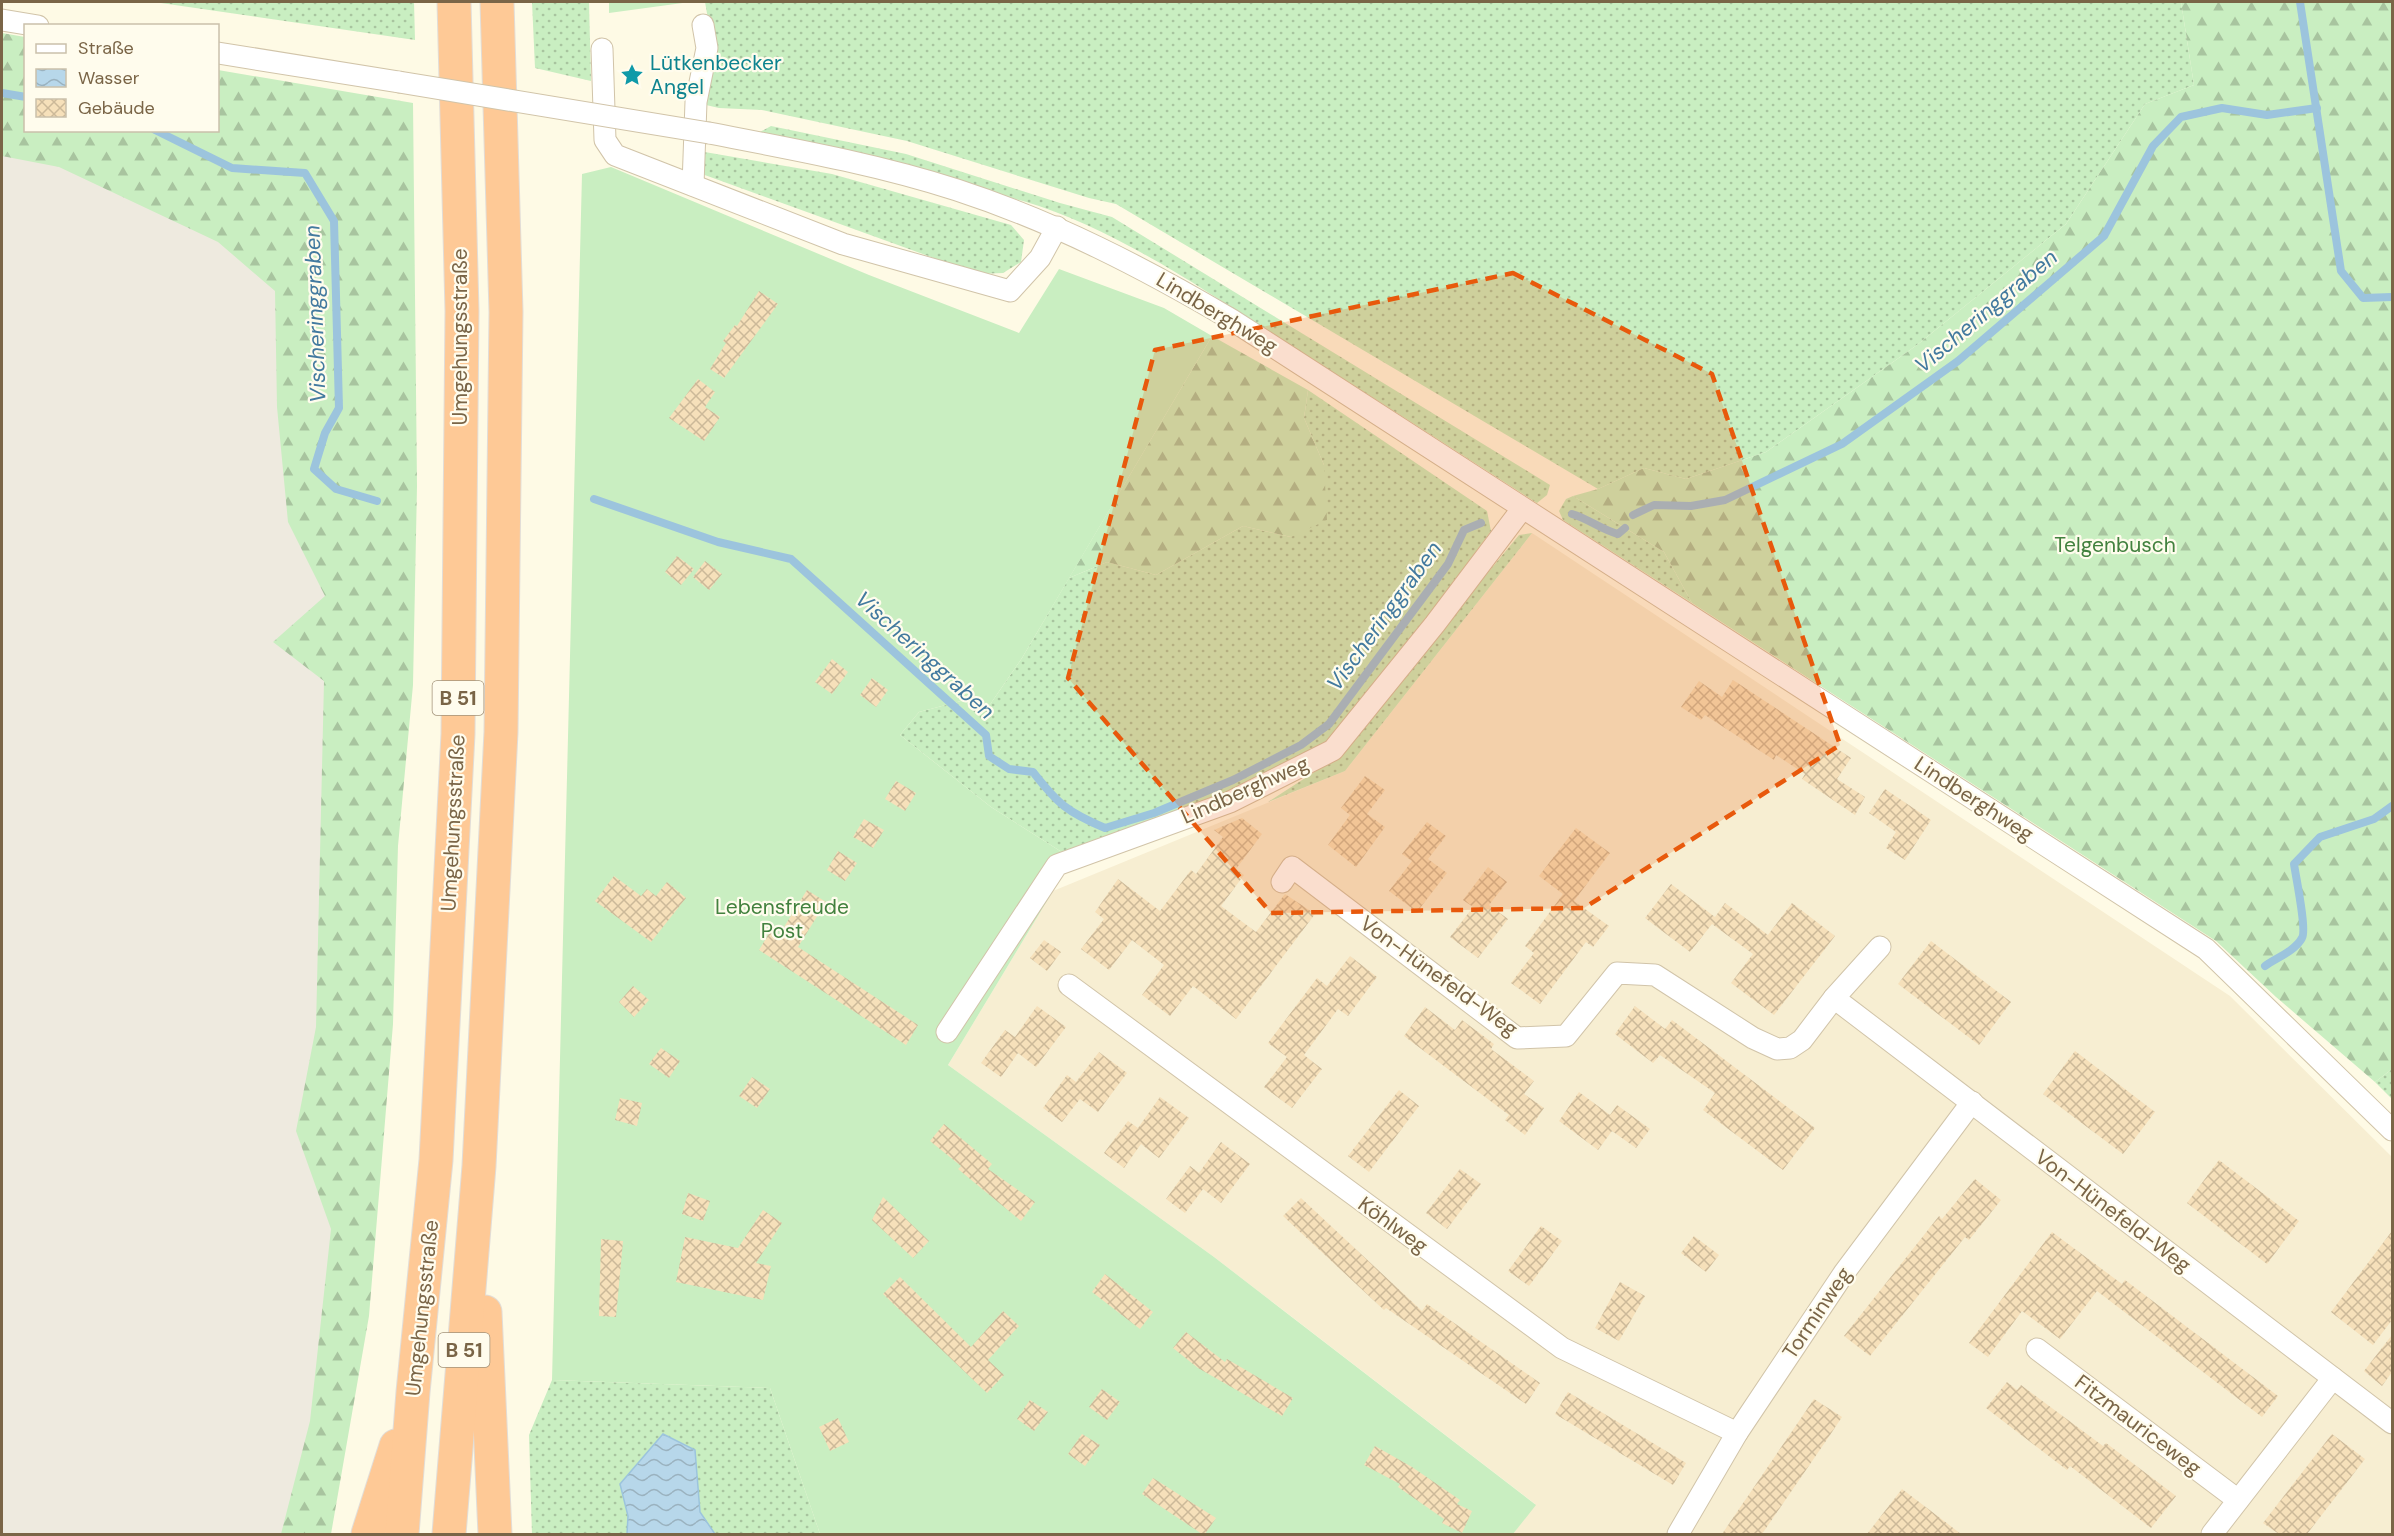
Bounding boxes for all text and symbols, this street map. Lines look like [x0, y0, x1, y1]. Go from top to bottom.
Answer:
legend [24, 24, 219, 132]
text: Straße [78, 36, 134, 60]
place label: Lütkenbecker Angel [650, 49, 782, 101]
place icon: Lütkenbecker Angel [619, 62, 645, 88]
text: Wasser [78, 66, 140, 90]
text: Gebäude [78, 96, 155, 120]
water label: Vischeringgraben [297, 225, 333, 403]
water label: Vischeringgraben [1908, 243, 2064, 379]
street label: Umgehungsstraße [446, 248, 474, 426]
street label: Lindberghweg [1151, 266, 1283, 360]
park label: Telgenbusch [2054, 531, 2176, 559]
water label: Vischeringgraben [1320, 535, 1448, 697]
water label: Vischeringgraben [849, 585, 1001, 725]
road number: B 51 [432, 681, 484, 715]
street label: Umgehungsstraße [434, 734, 472, 912]
street label: Lindberghweg [1177, 749, 1313, 831]
street label: Lindberghweg [1909, 750, 2039, 848]
park label: Lebensfreude Post [715, 893, 849, 945]
street label: Von-Hünefeld-Weg [1354, 909, 1524, 1043]
street label: Von-Hünefeld-Weg [2029, 1143, 2197, 1279]
street label: Köhlweg [1352, 1190, 1434, 1260]
street label: Umgehungsstraße [399, 1218, 445, 1398]
street label: Torminweg [1776, 1261, 1858, 1364]
road number: B 51 [438, 1333, 490, 1367]
street label: Fitzmauriceweg [2069, 1368, 2207, 1482]

